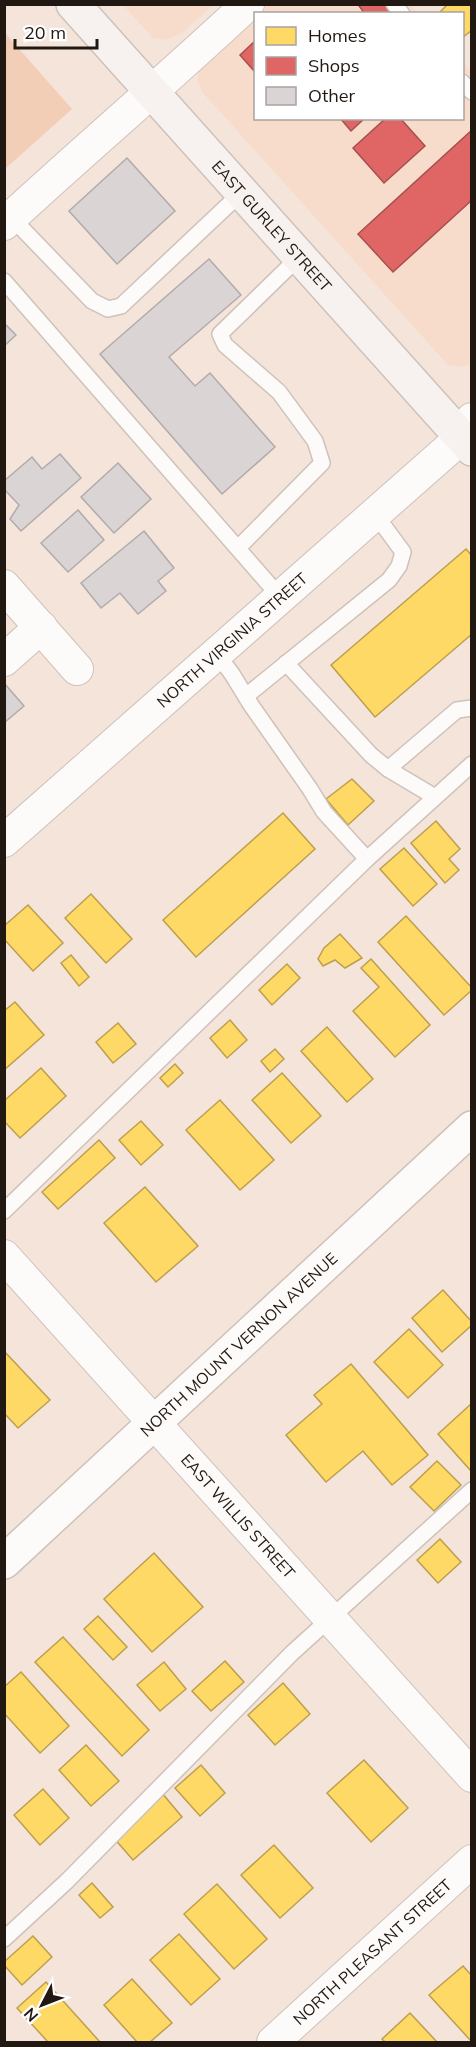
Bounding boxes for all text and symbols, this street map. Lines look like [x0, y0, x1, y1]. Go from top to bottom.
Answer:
scale bar [15, 12, 98, 50]
legend [254, 12, 464, 120]
text: 20 m [24, 21, 66, 44]
text: Homes [308, 24, 367, 47]
text: Shops [308, 54, 360, 77]
text: Other [308, 84, 356, 107]
street label: EAST GURLEY STREET [208, 156, 336, 296]
street label: NORTH VIRGINIA STREET [153, 568, 312, 712]
street label: NORTH MOUNT VERNON AVENUE [136, 1248, 341, 1441]
street label: EAST WILLIS STREET [177, 1449, 300, 1583]
street label: NORTH PLEASANT STREET [289, 1874, 456, 2029]
north arrow [12, 1975, 72, 2035]
text: N [19, 2004, 42, 2026]

